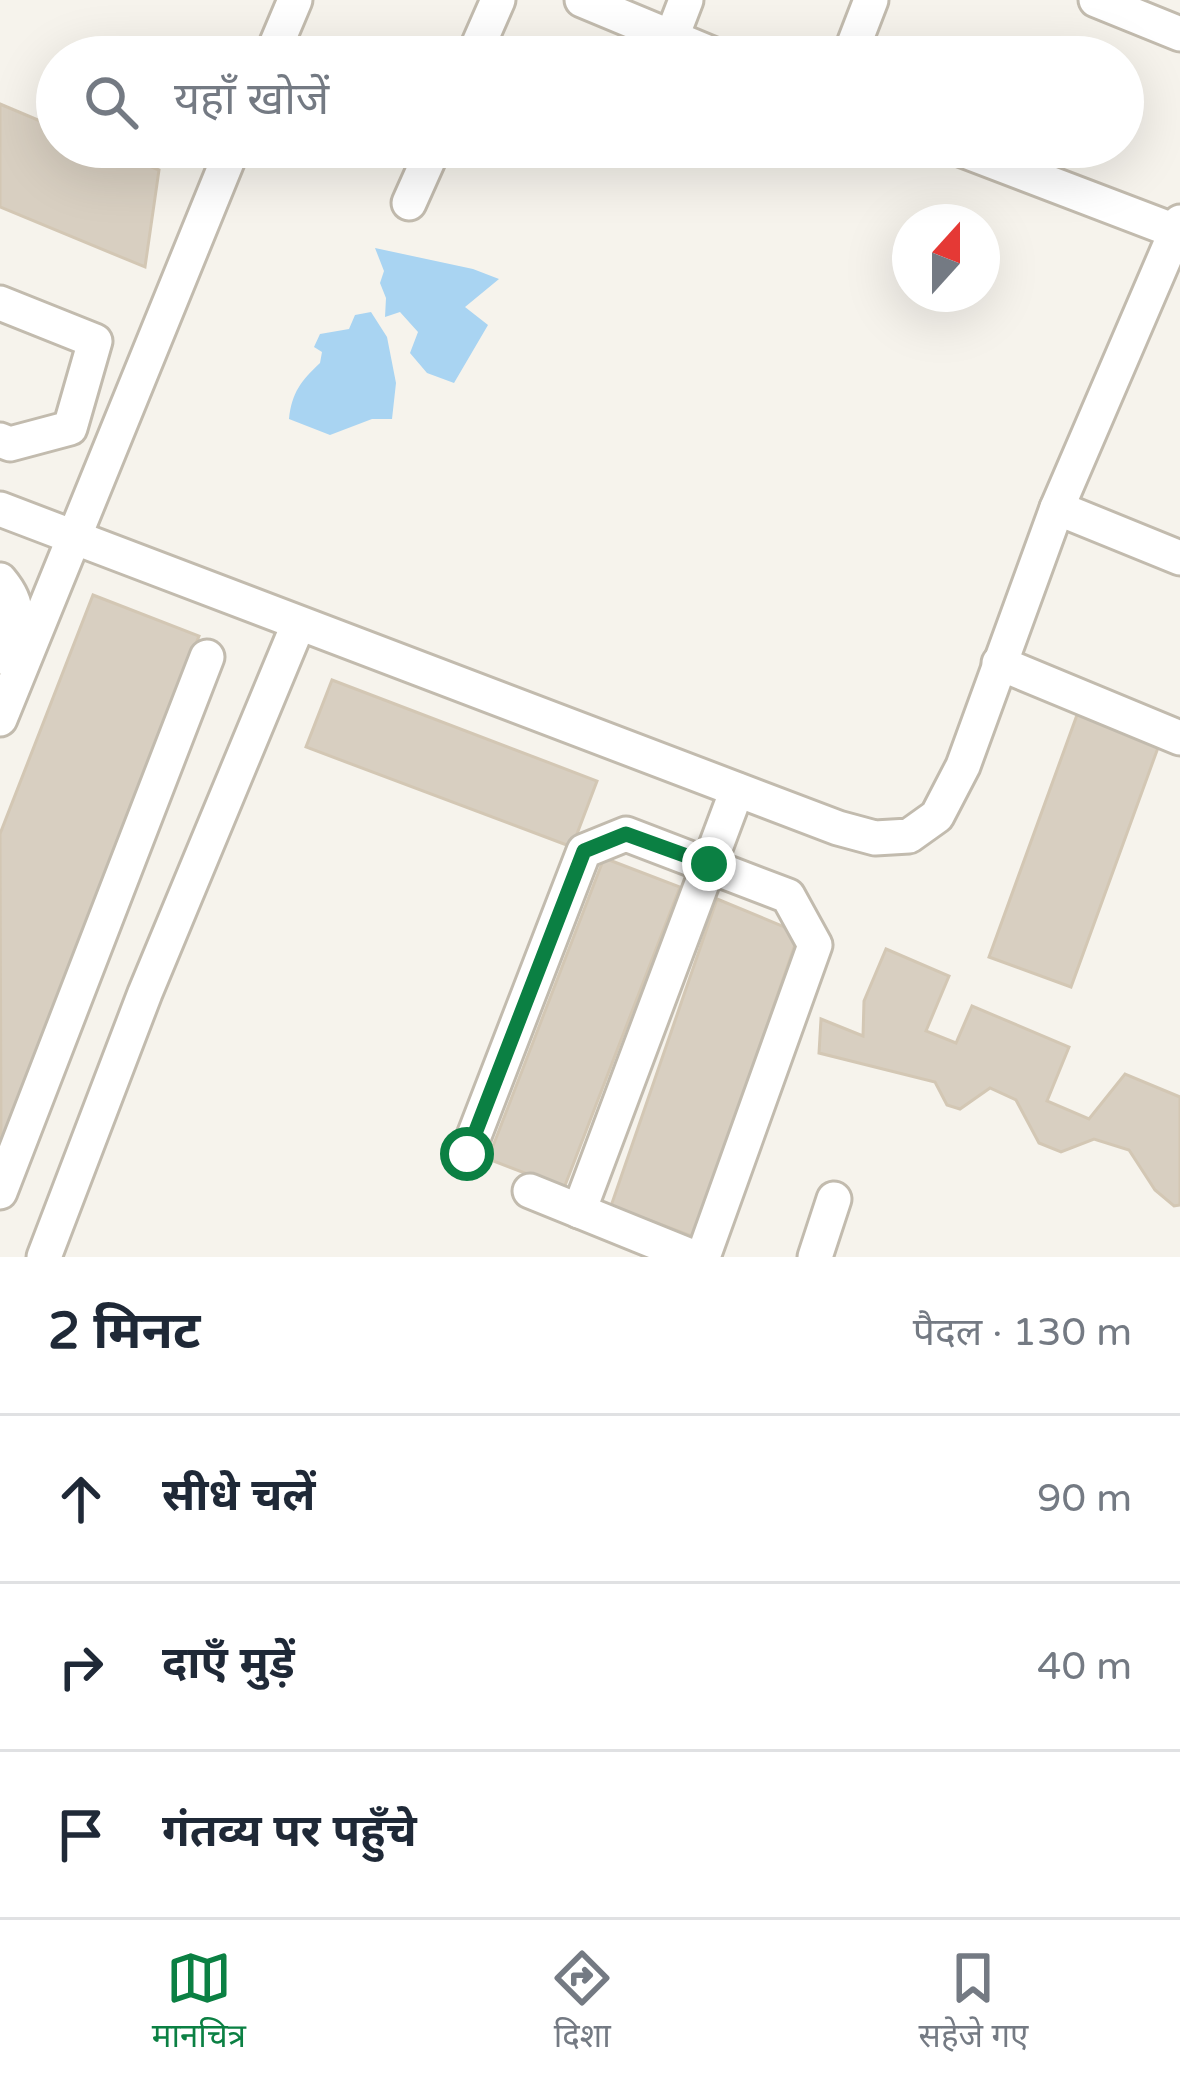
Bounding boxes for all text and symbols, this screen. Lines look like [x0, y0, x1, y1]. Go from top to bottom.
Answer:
search box [36, 36, 1144, 168]
icon: search [78, 69, 144, 135]
text: यहाँ खोजें [174, 73, 329, 127]
north arrow [892, 204, 1000, 312]
route end [682, 837, 736, 891]
route start [440, 1127, 494, 1181]
text: 2 मिनट [48, 1301, 200, 1363]
text: पैदल · 130 m [913, 1309, 1132, 1356]
icon: ahead [48, 1466, 114, 1532]
text: सीधे चलें [162, 1469, 316, 1523]
text: 90 m [1037, 1475, 1132, 1522]
icon: right [48, 1634, 114, 1700]
text: दाएँ मुड़ें [162, 1637, 295, 1691]
text: 40 m [1037, 1643, 1132, 1690]
icon: arrive [48, 1802, 114, 1868]
text: गंतव्य पर पहुँचे [162, 1805, 417, 1859]
tab: मानचित्र [152, 1945, 246, 2060]
tab: दिशा [549, 1945, 615, 2060]
tab: सहेजे गए [919, 1945, 1028, 2060]

